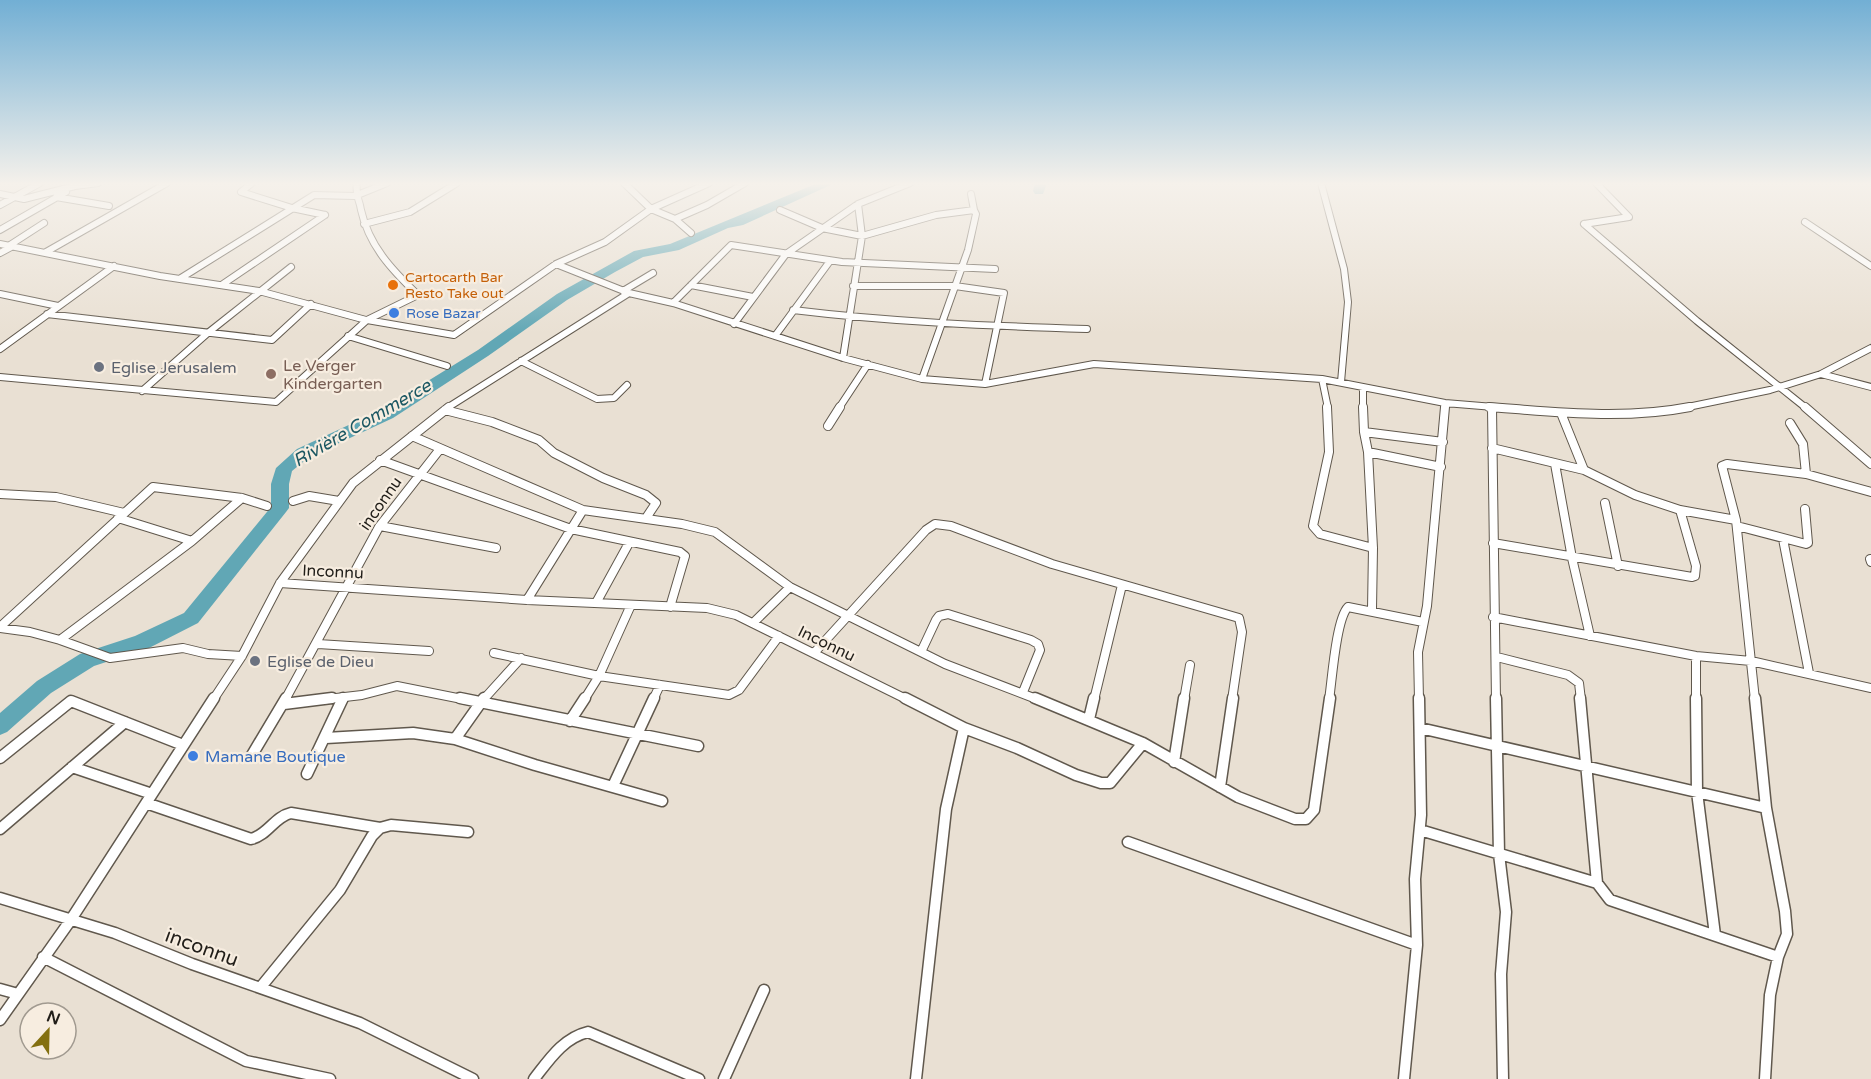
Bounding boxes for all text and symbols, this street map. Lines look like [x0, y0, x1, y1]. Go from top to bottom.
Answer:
place label: Cartocarth Bar Resto Take out [405, 269, 504, 302]
marker: Cartocarth Bar Resto Take out [386, 278, 400, 292]
place label: Rose Bazar [406, 305, 481, 322]
marker: Rose Bazar [387, 306, 401, 320]
place label: Le Verger Kindergarten [283, 356, 383, 394]
place label: Eglise Jerusalem [111, 358, 237, 378]
marker: Eglise Jerusalem [92, 360, 106, 374]
marker: Le Verger Kindergarten [264, 367, 278, 381]
water label: Rivière Commerce [289, 374, 436, 471]
street label: inconnu [355, 473, 407, 534]
street label: Inconnu [302, 560, 364, 584]
street label: Inconnu [795, 621, 859, 666]
place label: Eglise de Dieu [267, 652, 374, 672]
marker: Eglise de Dieu [248, 654, 262, 668]
place label: Mamane Boutique [205, 747, 346, 767]
marker: Mamane Boutique [186, 749, 200, 763]
street label: inconnu [162, 924, 242, 972]
north arrow [18, 1001, 78, 1061]
text: N [44, 1006, 63, 1030]

